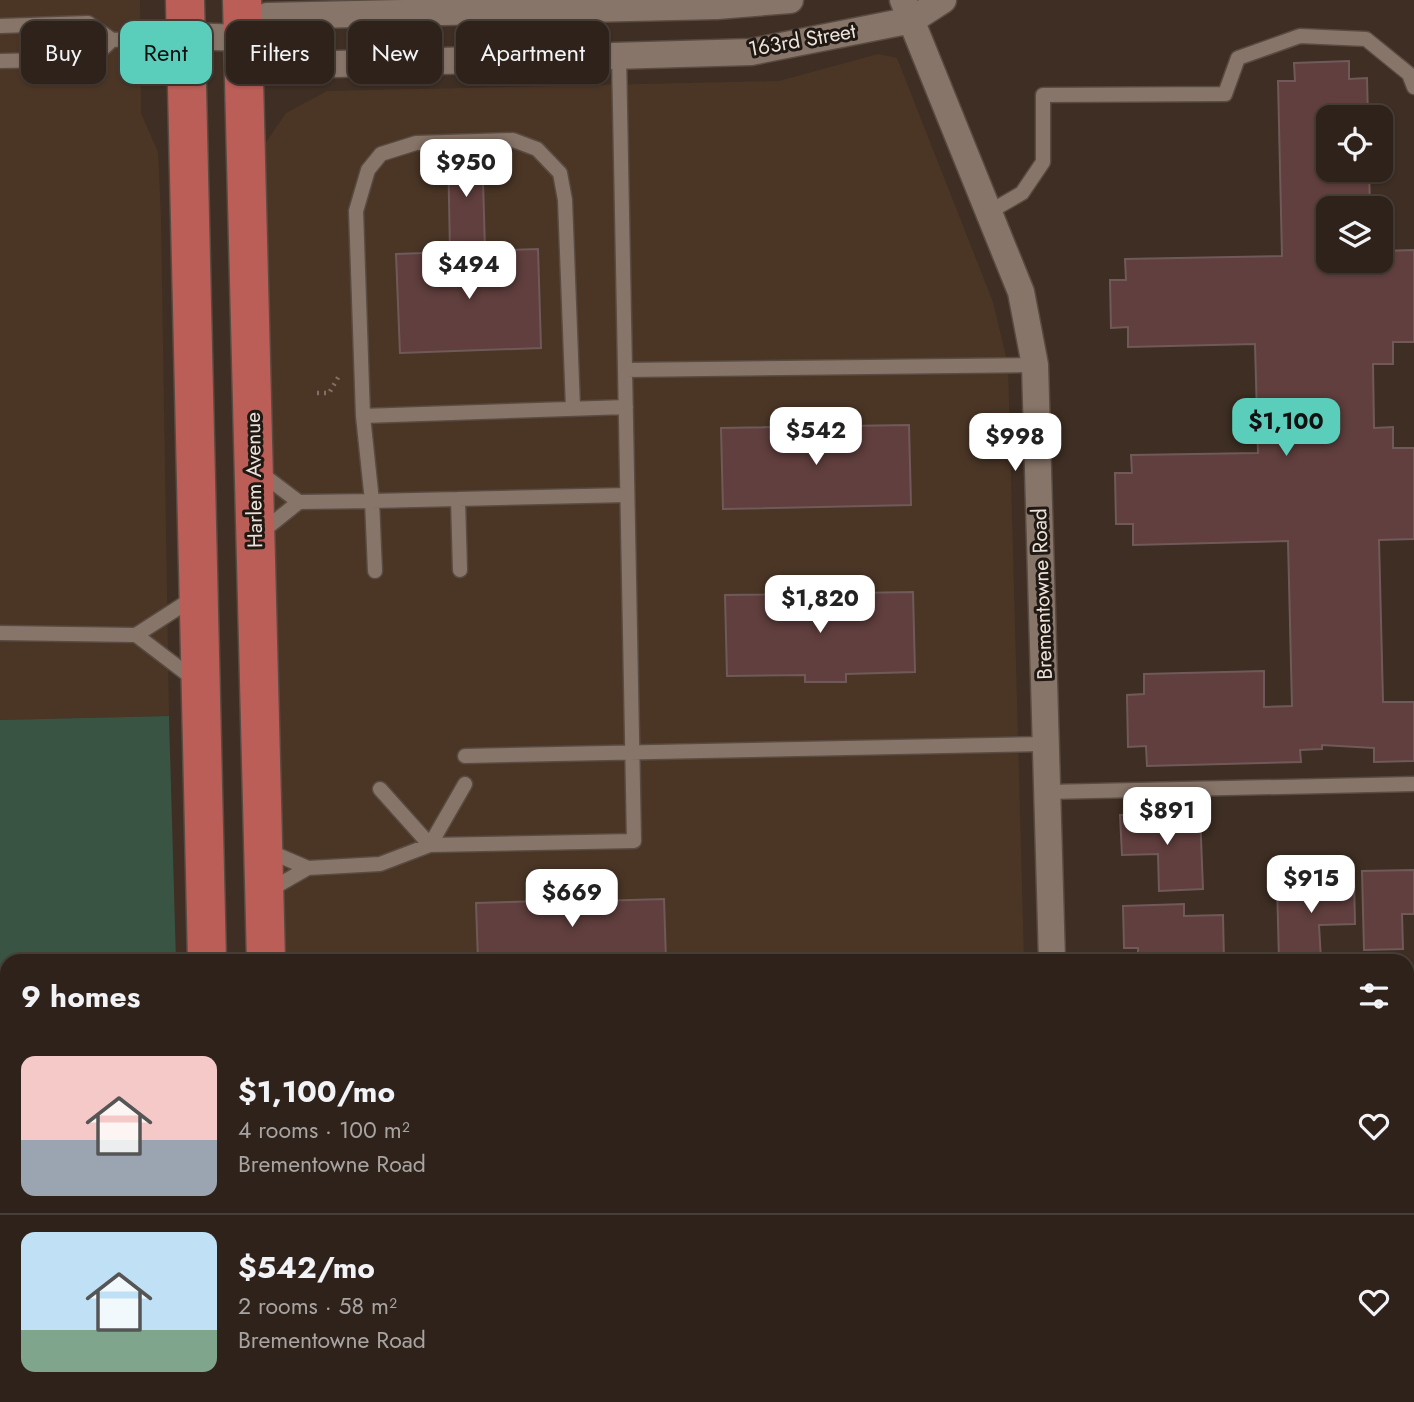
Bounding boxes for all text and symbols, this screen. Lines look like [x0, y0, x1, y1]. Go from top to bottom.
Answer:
street label: 163rd Street [746, 16, 858, 64]
chip: Buy [21, 21, 106, 84]
chip: Rent [120, 21, 212, 84]
chip: Filters [226, 21, 334, 84]
chip: New [348, 21, 442, 84]
chip: Apartment [456, 21, 609, 84]
map controls [1316, 105, 1393, 273]
button: locate [1316, 105, 1393, 182]
pin: $950 [425, 140, 507, 199]
text: $950 [436, 145, 496, 179]
button: layers [1316, 196, 1393, 273]
pin: $494 [428, 242, 510, 301]
text: $494 [438, 247, 500, 281]
pin: $1,100 [1229, 398, 1343, 458]
text: $1,100 [1248, 404, 1324, 438]
pin: $542 [775, 407, 857, 467]
street label: Harlem Avenue [238, 412, 270, 548]
text: $542 [786, 413, 846, 447]
pin: $998 [974, 414, 1056, 473]
text: $998 [985, 419, 1045, 453]
street label: Brementowne Road [1024, 508, 1060, 680]
pin: $1,820 [763, 576, 877, 635]
text: $1,820 [781, 581, 859, 615]
pin: $891 [1126, 788, 1208, 847]
text: $891 [1139, 793, 1195, 827]
pin: $915 [1270, 856, 1352, 915]
text: $915 [1283, 861, 1339, 895]
pin: $669 [531, 870, 613, 929]
text: $669 [542, 875, 602, 909]
text: 9 homes [21, 975, 140, 1018]
icon: filters [1355, 977, 1393, 1015]
text: $1,100/mo [238, 1070, 395, 1113]
icon: home [77, 1084, 161, 1168]
icon: heart [1355, 1107, 1393, 1145]
text: 4 rooms · 100 m² [238, 1113, 410, 1147]
text: Brementowne Road [238, 1147, 426, 1181]
text: $542/mo [238, 1246, 375, 1289]
icon: home [77, 1260, 161, 1344]
icon: heart [1355, 1283, 1393, 1321]
text: 2 rooms · 58 m² [238, 1289, 397, 1323]
text: Brementowne Road [238, 1323, 426, 1357]

